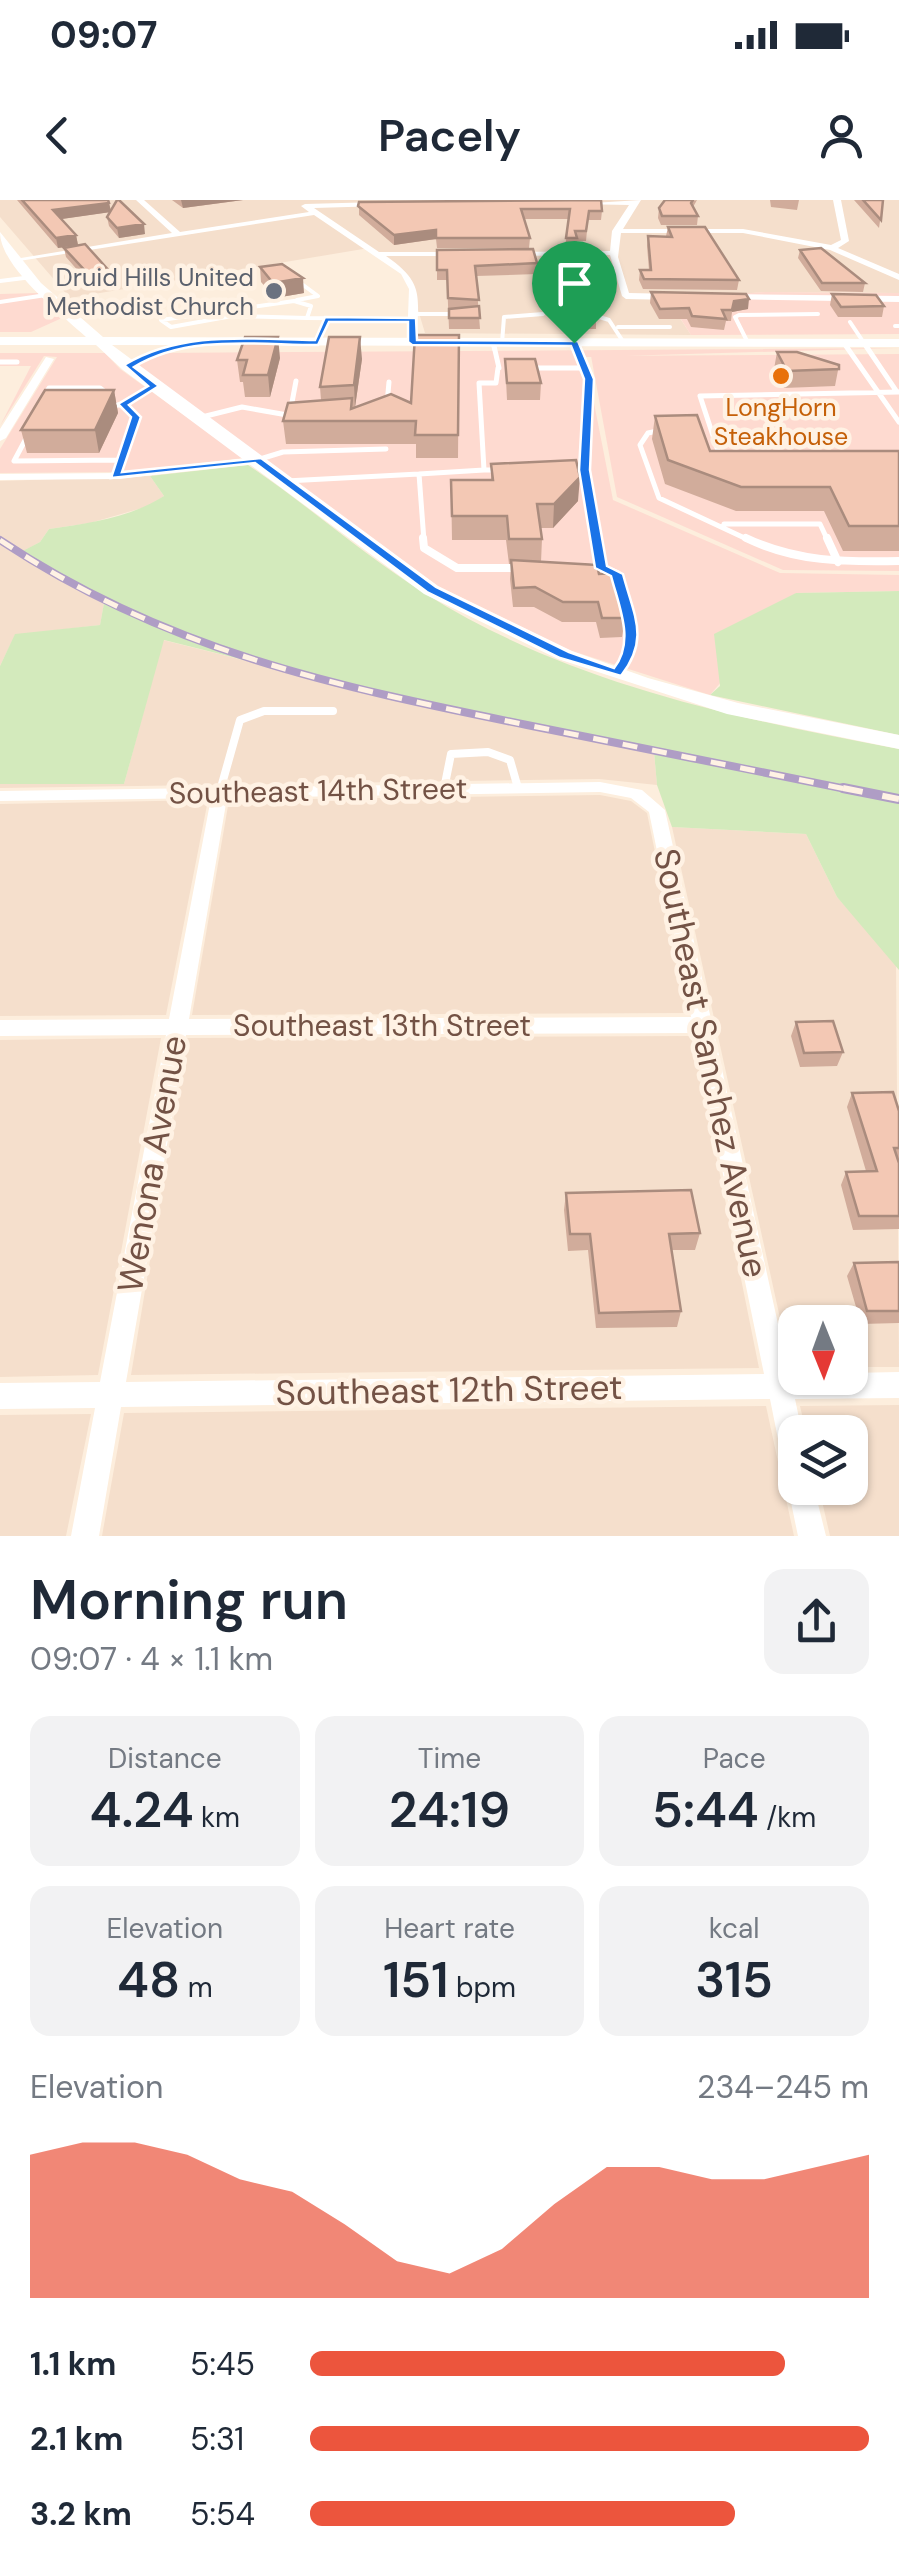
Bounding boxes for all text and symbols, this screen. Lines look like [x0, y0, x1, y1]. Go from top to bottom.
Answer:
text: 09:07 [50, 10, 157, 60]
text: Pacely [378, 106, 521, 165]
icon: back [30, 108, 85, 163]
icon: person [814, 108, 869, 163]
pin [532, 241, 617, 344]
icon: arrive [547, 256, 602, 311]
place label: Druid Hills United Methodist Church [46, 261, 254, 323]
marker: Druid Hills United Methodist Church [263, 280, 285, 302]
marker: LongHorn Steakhouse [770, 365, 792, 387]
place label: LongHorn Steakhouse [714, 391, 848, 453]
street label: Southeast 14th Street [168, 768, 468, 813]
street label: Southeast Sanchez Avenue [643, 844, 779, 1282]
street label: Southeast 13th Street [233, 1006, 531, 1045]
street label: Wenona Avenue [107, 1032, 197, 1296]
north arrow [778, 1305, 868, 1395]
map controls [778, 1305, 868, 1505]
street label: Southeast 12th Street [275, 1364, 623, 1416]
button: layers [778, 1415, 868, 1505]
text: Morning run [30, 1564, 348, 1636]
button: share [764, 1569, 869, 1674]
text: 09:07 · 4 × 1.1 km [30, 1638, 273, 1680]
text: Distance [108, 1740, 222, 1777]
text: Time [418, 1740, 481, 1777]
text: Pace [703, 1740, 766, 1777]
text: 4.24 [90, 1777, 194, 1843]
text: 24:19 [389, 1777, 510, 1843]
text: 5:44 [652, 1777, 759, 1843]
text: km [194, 1799, 240, 1836]
text: /km [759, 1799, 816, 1836]
text: Elevation [106, 1910, 223, 1947]
text: Heart rate [384, 1910, 515, 1947]
text: kcal [709, 1910, 759, 1947]
text: 48 [117, 1947, 180, 2013]
text: 151 [383, 1947, 449, 2013]
text: 315 [695, 1947, 773, 2013]
text: m [180, 1969, 213, 2006]
text: bpm [449, 1969, 516, 2006]
text: Elevation [30, 2066, 163, 2108]
text: 234–245 m [697, 2066, 869, 2108]
text: 1.1 km [30, 2343, 116, 2385]
text: 5:45 [190, 2343, 255, 2385]
text: 2.1 km [30, 2418, 123, 2460]
text: 5:31 [190, 2418, 244, 2460]
text: 3.2 km [30, 2493, 132, 2535]
text: 5:54 [190, 2493, 255, 2535]

